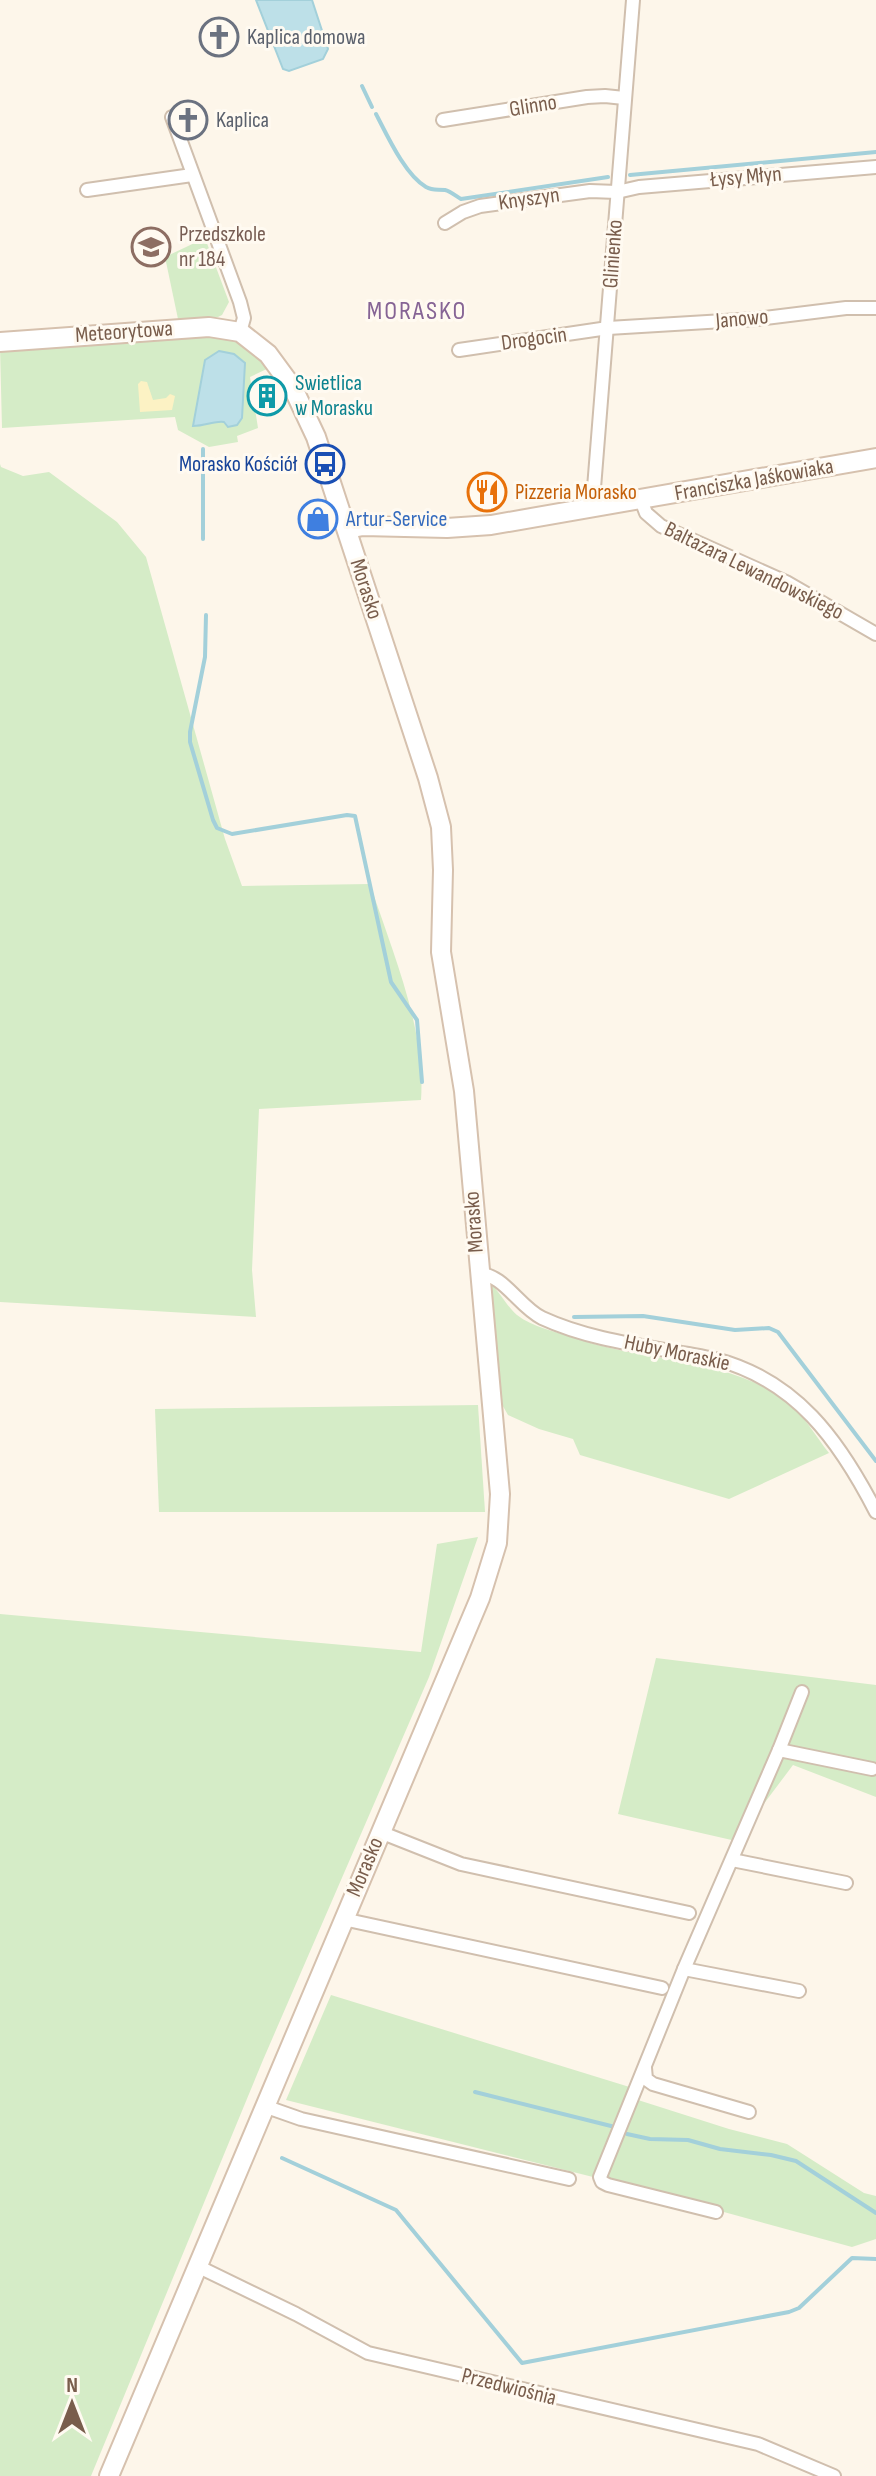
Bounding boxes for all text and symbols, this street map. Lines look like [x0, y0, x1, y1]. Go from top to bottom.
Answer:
church icon: Kaplica domowa [198, 16, 240, 58]
place label: Kaplica domowa [247, 24, 366, 51]
street label: Glinno [507, 89, 559, 123]
church icon: Kaplica [167, 99, 209, 141]
place label: Kaplica [216, 107, 269, 134]
street label: Łysy Młyn [708, 160, 783, 194]
street label: Knyszyn [497, 181, 561, 217]
street label: Glinienko [597, 219, 629, 289]
place label: Przedszkole nr 184 [179, 221, 266, 273]
school or university icon: Przedszkole nr 184 [130, 226, 172, 268]
district label: MORASKO [367, 296, 467, 327]
street label: Janowo [714, 303, 769, 335]
street label: Meteorytowa [74, 315, 174, 349]
street label: Drogocin [499, 321, 569, 357]
place label: Swietlica w Morasku [295, 370, 373, 422]
building icon: Swietlica w Morasku [246, 375, 288, 417]
bus stop icon: Morasko Kościół [304, 443, 346, 485]
place label: Morasko Kościół [179, 451, 298, 478]
street label: Franciszka Jaśkowiaka [673, 453, 835, 507]
restaurant icon: Pizzeria Morasko [466, 471, 508, 513]
place label: Pizzeria Morasko [515, 479, 637, 506]
shop icon: Artur-Service [297, 498, 339, 540]
place label: Artur-Service [345, 506, 447, 533]
street label: Baltazara Lewandowskiego [660, 516, 848, 626]
street label: Morasko [344, 555, 388, 623]
street label: Morasko [458, 1190, 490, 1254]
street label: Huby Moraskie [622, 1329, 732, 1377]
street label: Morasko [341, 1833, 389, 1901]
street label: Przedwiośnia [459, 2362, 559, 2412]
north arrow [32, 2364, 112, 2444]
text: N [66, 2372, 78, 2399]

